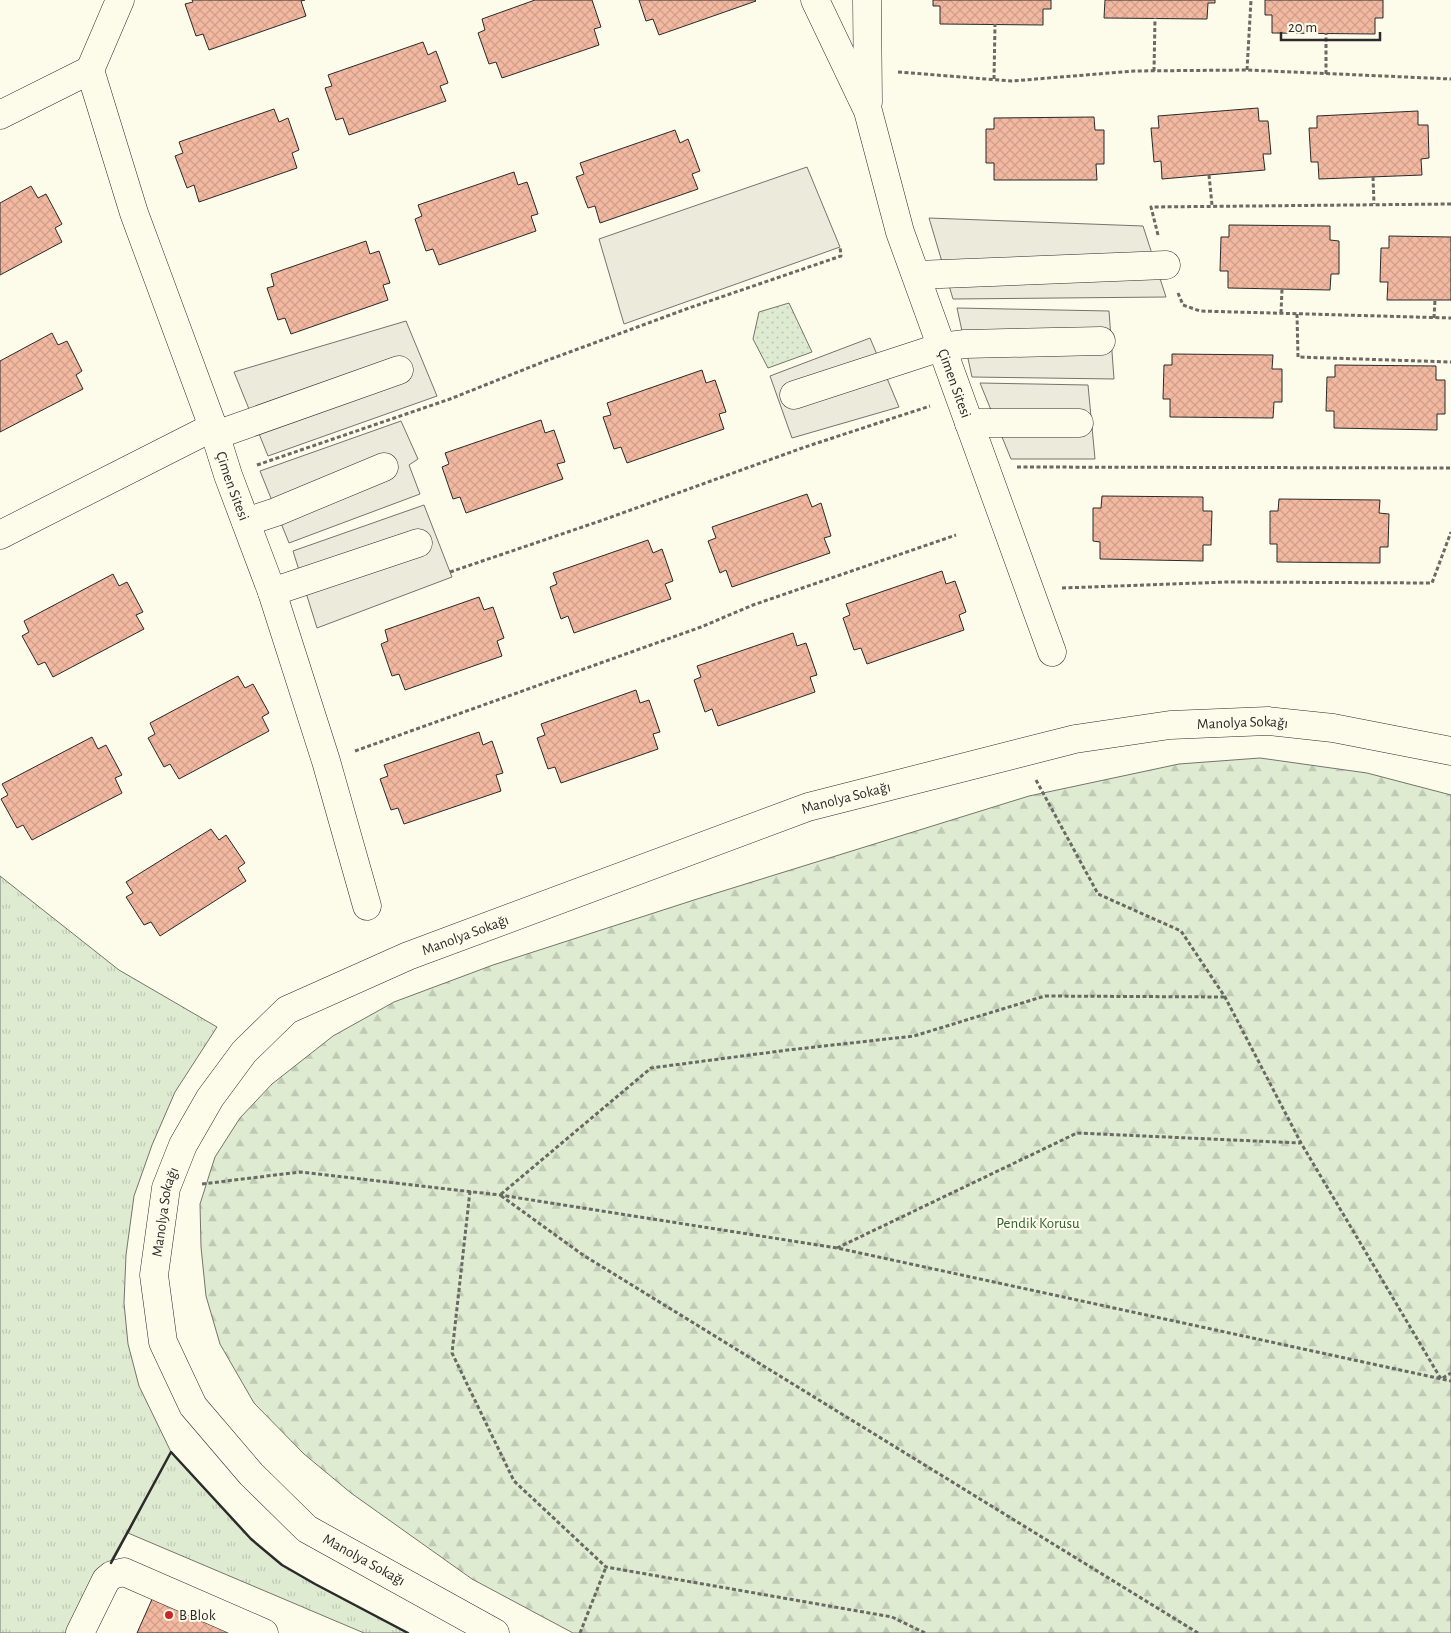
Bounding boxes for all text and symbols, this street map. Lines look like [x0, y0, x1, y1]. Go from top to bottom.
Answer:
scale bar [1281, 10, 1380, 42]
text: 20 m [1288, 20, 1317, 35]
street label: Çimen Sitesi [935, 347, 974, 420]
street label: Çimen Sitesi [214, 450, 252, 522]
street label: Manolya Sokağı [1196, 713, 1289, 731]
street label: Manolya Sokağı [799, 779, 892, 816]
street label: Manolya Sokağı [420, 912, 511, 958]
street label: Manolya Sokağı [149, 1165, 181, 1258]
park label: Pendik Korusu [996, 1216, 1080, 1231]
street label: Manolya Sokağı [320, 1531, 408, 1589]
place label: B Blok [179, 1608, 216, 1623]
marker: B Blok [163, 1609, 175, 1621]

